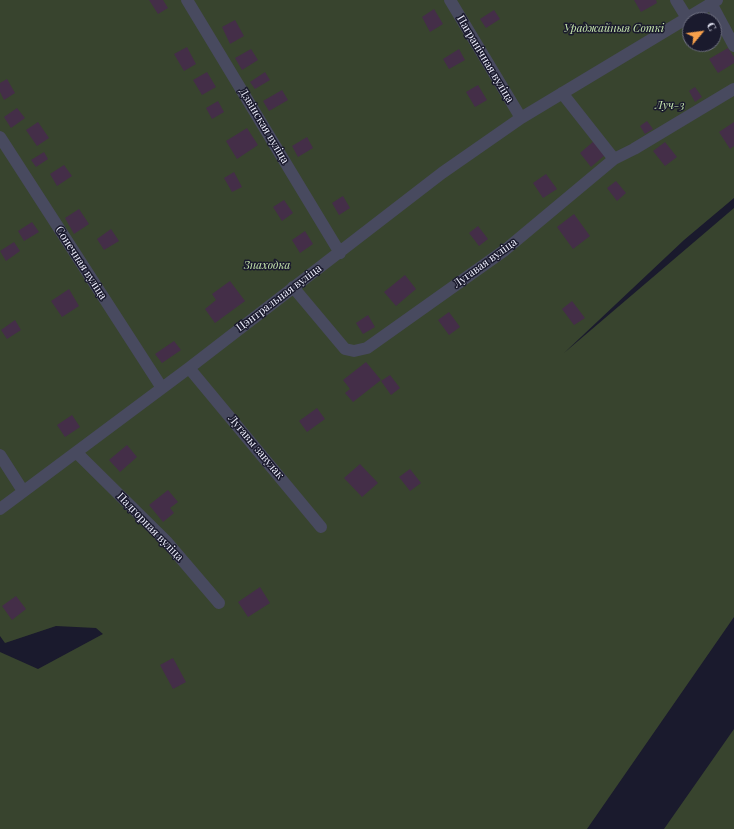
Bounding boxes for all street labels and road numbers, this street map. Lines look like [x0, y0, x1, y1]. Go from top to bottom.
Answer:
street label: Пагранічная вуліца [454, 13, 516, 105]
street label: Дзвінская вуліца [236, 86, 292, 166]
street label: Сонечная вуліца [52, 224, 110, 302]
street label: Лугавая вуліца [451, 235, 519, 291]
street label: Цэнтральная вуліца [234, 262, 324, 334]
street label: Лугавы завулак [225, 412, 287, 482]
street label: Падгорная вуліца [114, 490, 186, 564]

